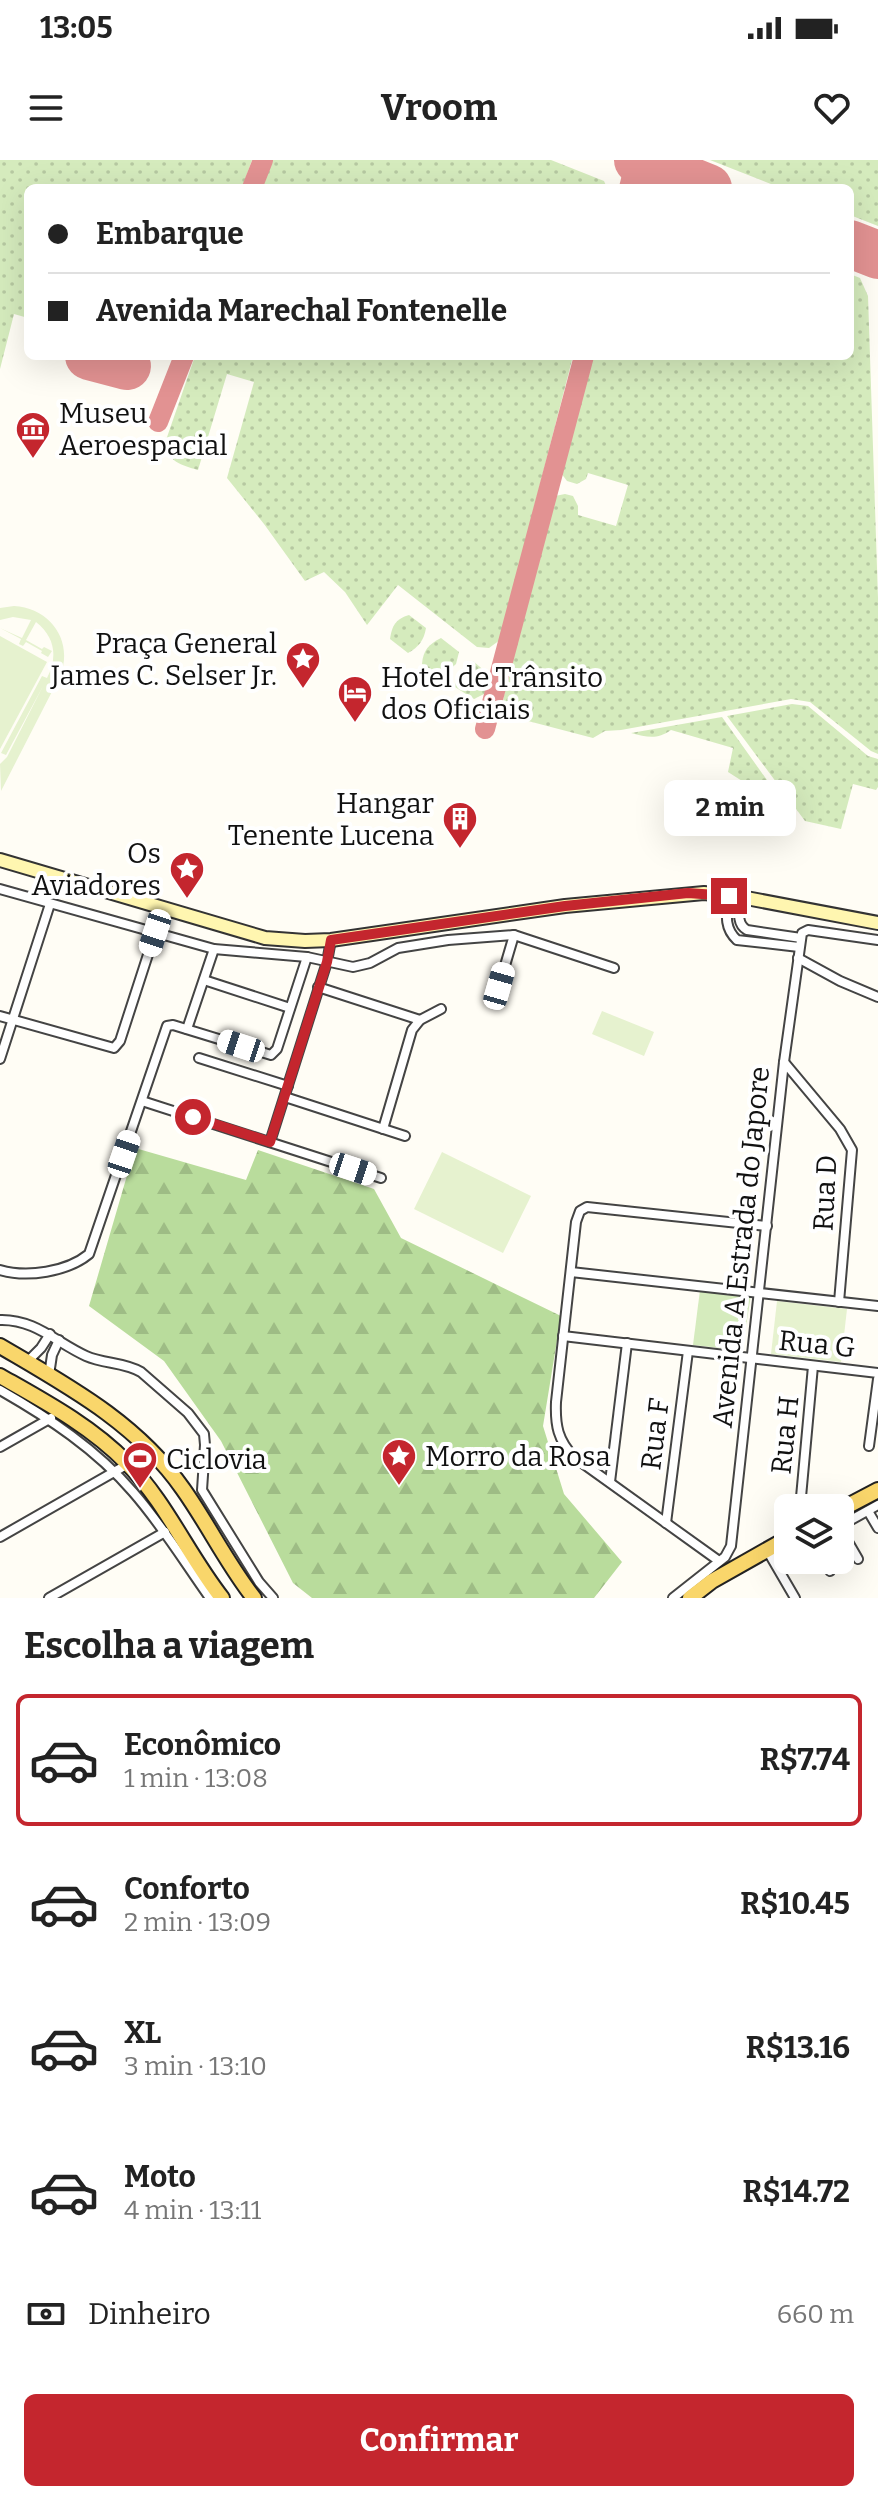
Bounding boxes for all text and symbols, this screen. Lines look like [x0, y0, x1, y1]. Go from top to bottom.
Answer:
text: 13:05 [40, 10, 113, 46]
icon: menu [24, 86, 68, 130]
text: Vroom [381, 86, 497, 130]
icon: heart [810, 86, 854, 130]
text: Embarque [96, 216, 244, 252]
text: Avenida Marechal Fontenelle [96, 293, 507, 329]
place label: Museu Aeroespacial [59, 397, 227, 462]
museum icon: Museu Aeroespacial [14, 410, 52, 460]
place label: Praça General James C. Selser Jr. [50, 627, 277, 692]
place icon: Praça General James C. Selser Jr. [284, 640, 322, 690]
place label: Hotel de Trânsito dos Oficiais [381, 661, 603, 726]
hotel icon: Hotel de Trânsito dos Oficiais [336, 674, 374, 724]
callout: 2 min [663, 780, 795, 836]
place label: Hangar Tenente Lucena [228, 787, 434, 852]
text: 2 min [695, 792, 765, 823]
building icon: Hangar Tenente Lucena [441, 800, 479, 850]
place label: Os Aviadores [32, 837, 161, 902]
place icon: Os Aviadores [168, 850, 206, 900]
route end [711, 878, 747, 914]
car [136, 906, 174, 960]
car [481, 960, 517, 1012]
car [214, 1027, 268, 1065]
street label: Avenida A Estrada do Japore [706, 1065, 776, 1429]
route start [175, 1099, 211, 1135]
car [105, 1127, 143, 1181]
car [326, 1150, 380, 1188]
street label: Rua D [807, 1154, 843, 1232]
street label: Rua G [777, 1324, 857, 1364]
street label: Rua H [764, 1394, 806, 1476]
street label: Rua F [634, 1396, 676, 1472]
place icon: Morro da Rosa [380, 1437, 418, 1487]
sports icon: Ciclovia [121, 1440, 159, 1490]
place label: Morro da Rosa [425, 1440, 611, 1473]
place label: Ciclovia [166, 1443, 267, 1476]
map controls [774, 1494, 854, 1574]
button: layers [774, 1494, 854, 1574]
text: Escolha a viagem [24, 1624, 314, 1668]
icon: car [28, 1724, 100, 1796]
text: Econômico [124, 1727, 281, 1763]
text: R$7.74 [760, 1742, 850, 1778]
text: 1 min · 13:08 [124, 1763, 268, 1794]
icon: car [28, 1868, 100, 1940]
text: Conforto [124, 1871, 250, 1907]
text: R$10.45 [740, 1886, 850, 1922]
text: 2 min · 13:09 [124, 1907, 271, 1938]
icon: car [28, 2012, 100, 2084]
text: XL [124, 2015, 161, 2051]
text: R$13.16 [746, 2030, 850, 2066]
text: 3 min · 13:10 [124, 2051, 267, 2082]
icon: car [28, 2156, 100, 2228]
text: Moto [124, 2159, 196, 2195]
text: R$14.72 [742, 2174, 850, 2210]
text: 4 min · 13:11 [124, 2195, 261, 2226]
icon: cash [24, 2292, 68, 2336]
text: Dinheiro [88, 2296, 211, 2332]
text: 660 m [777, 2299, 854, 2330]
button: Confirmar [24, 2394, 854, 2486]

